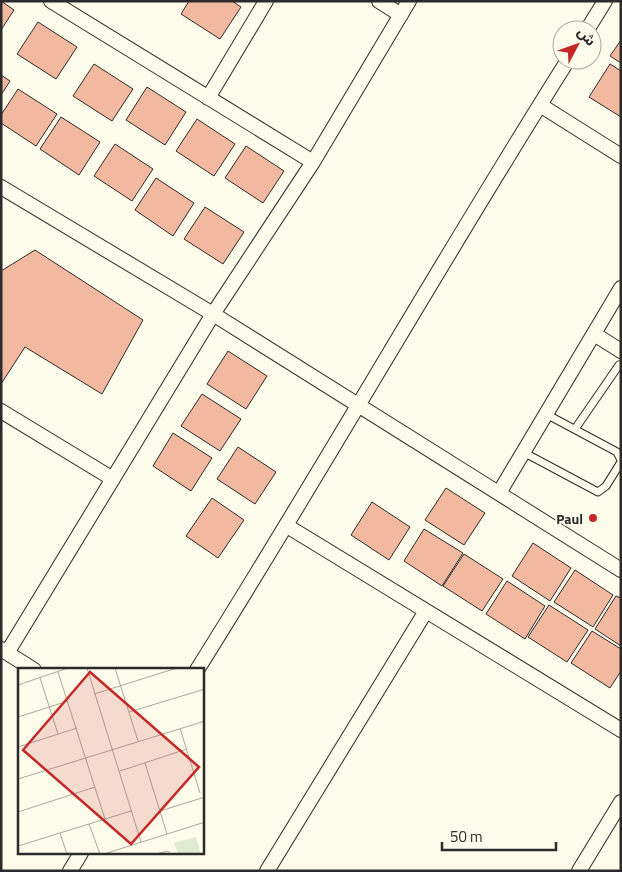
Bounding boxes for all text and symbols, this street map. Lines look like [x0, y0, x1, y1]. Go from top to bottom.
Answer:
north arrow [552, 20, 602, 70]
text: ش [573, 22, 601, 50]
place label: Paul [556, 508, 583, 529]
marker: Paul [587, 512, 599, 524]
inset map [18, 668, 204, 854]
scale bar [442, 820, 556, 852]
text: 50 m [450, 825, 483, 848]

